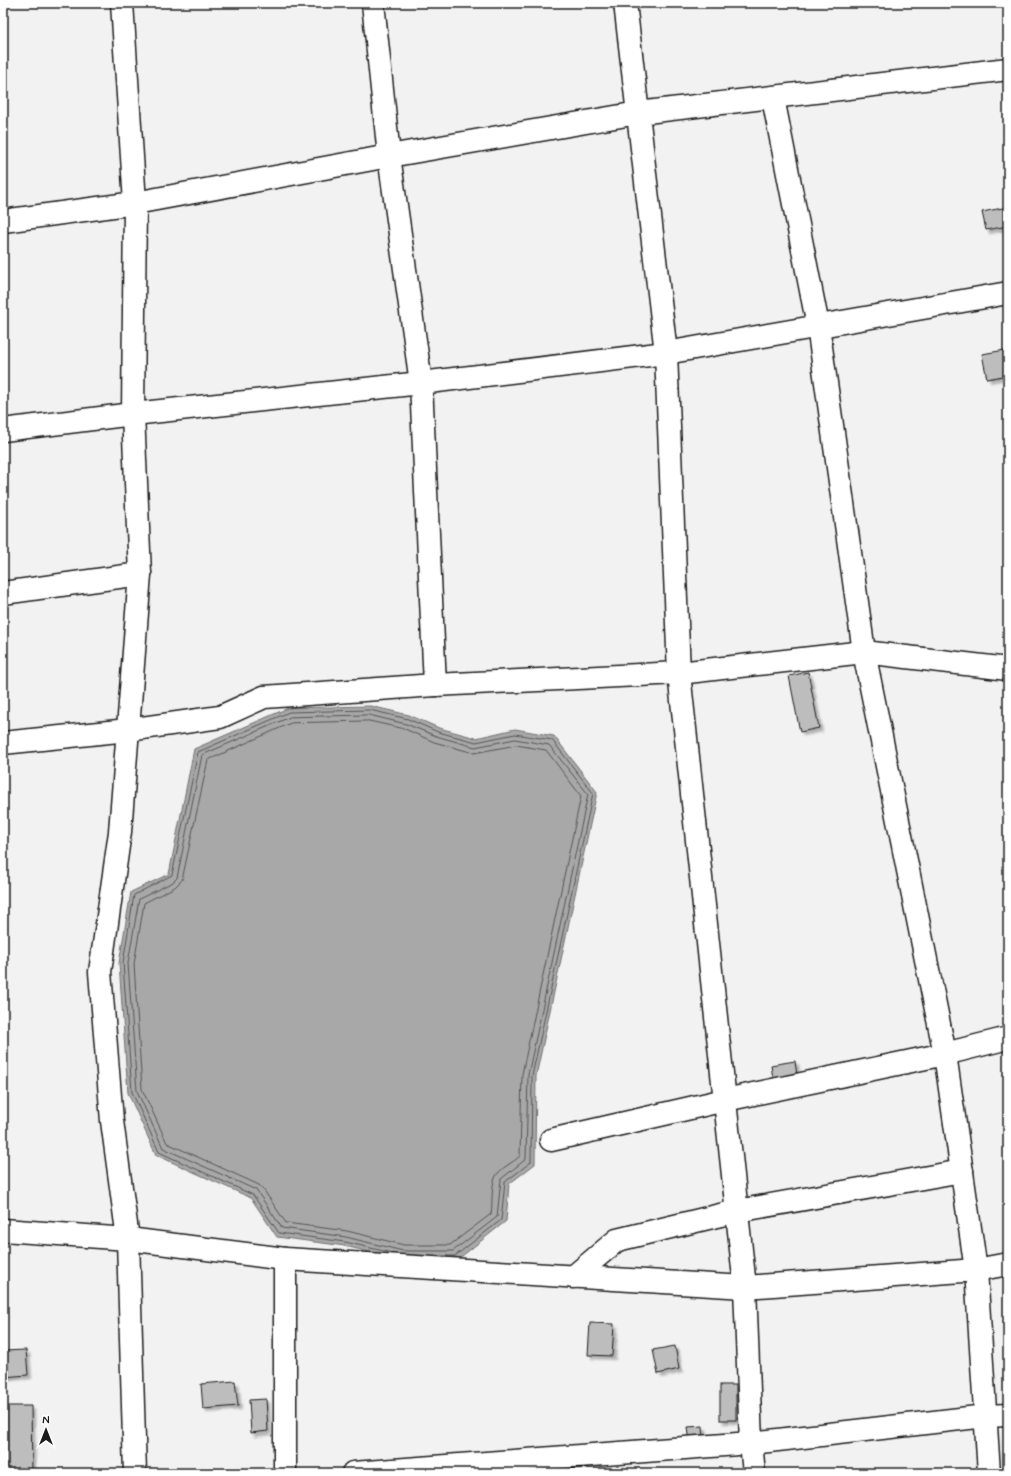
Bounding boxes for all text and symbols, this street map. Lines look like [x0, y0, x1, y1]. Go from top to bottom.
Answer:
north arrow [26, 1410, 66, 1450]
text: N [42, 1414, 50, 1428]

